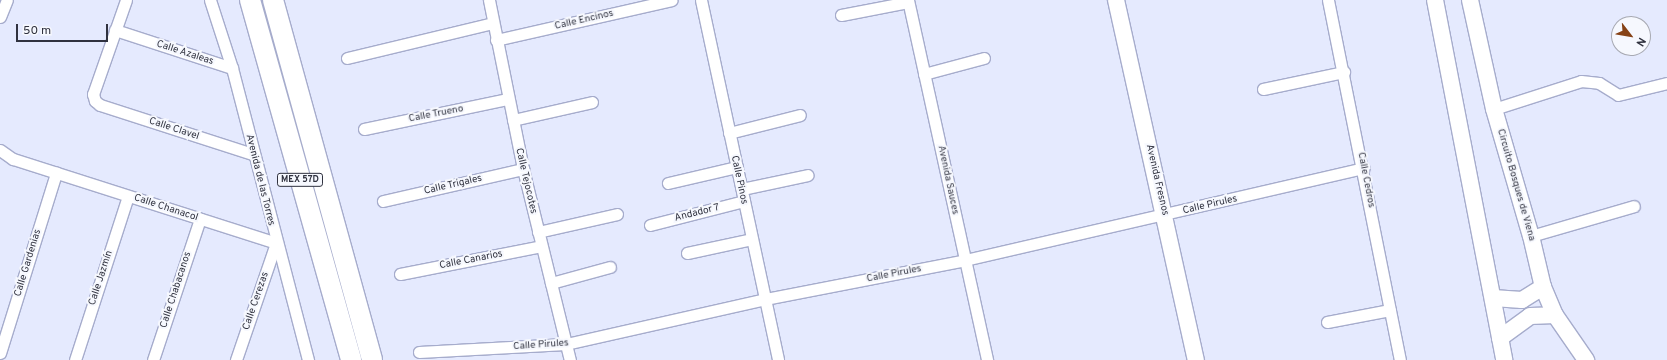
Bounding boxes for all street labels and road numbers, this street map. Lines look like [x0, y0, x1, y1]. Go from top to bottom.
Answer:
street label: Calle Encinos [553, 7, 615, 33]
street label: Calle Azaleas [155, 38, 215, 68]
street label: Calle Trueno [407, 103, 465, 125]
street label: Calle Clavel [147, 115, 201, 143]
street label: Circuito Bosques de Viena [1494, 127, 1538, 243]
street label: Avenida de las Torres [243, 133, 277, 227]
street label: Avenida Fresnos [1143, 143, 1171, 217]
street label: Avenida Sauces [935, 144, 961, 216]
street label: Calle Tejocotes [513, 147, 539, 215]
street label: Calle Cedros [1355, 151, 1377, 209]
street label: Calle Pinos [728, 155, 750, 205]
street label: Calle Trigales [423, 172, 483, 198]
road number: MEX 57D [277, 173, 323, 187]
street label: Calle Chanacol [132, 192, 200, 224]
street label: Calle Pirules [1182, 193, 1238, 217]
street label: Andador 7 [673, 202, 721, 224]
street label: Calle Gardenias [12, 228, 44, 298]
street label: Calle Canarios [438, 248, 504, 272]
street label: Calle Jazmín [86, 249, 116, 307]
street label: Calle Chabacanos [158, 250, 194, 330]
street label: Calle Pirules [866, 263, 922, 285]
street label: Calle Cerezas [240, 270, 272, 332]
street label: Calle Pirules [513, 337, 569, 353]

